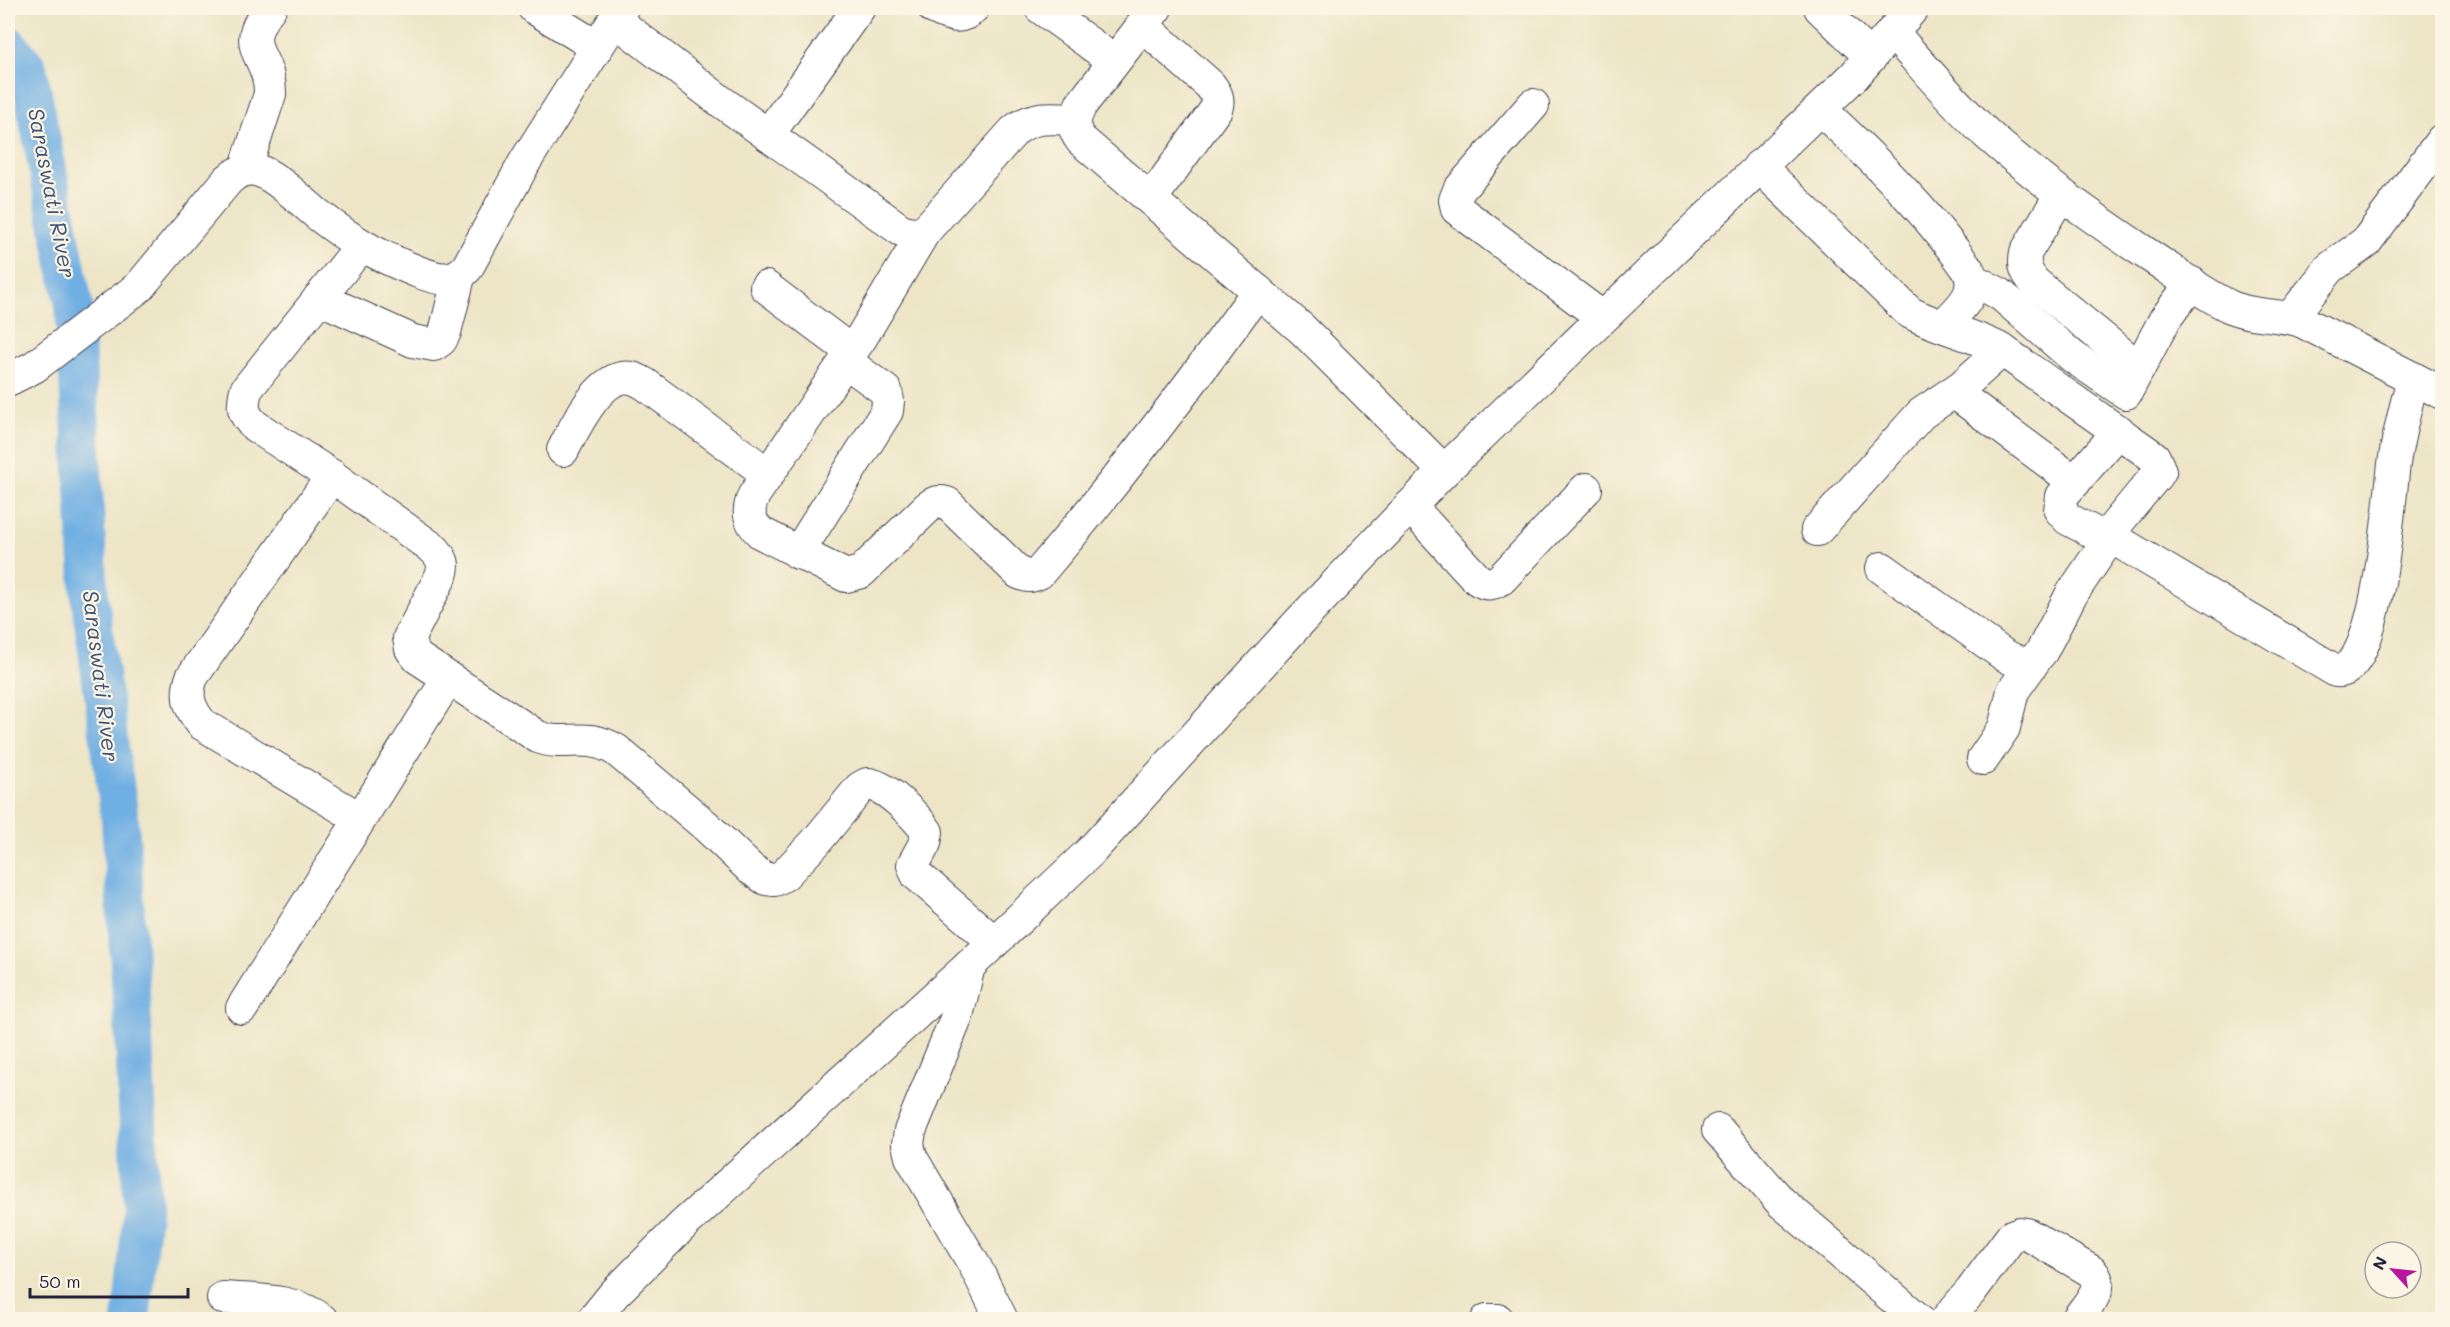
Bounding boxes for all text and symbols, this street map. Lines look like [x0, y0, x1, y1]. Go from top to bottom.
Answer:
water label: Saraswati River [22, 105, 83, 281]
water label: Saraswati River [77, 588, 126, 764]
north arrow [2363, 1240, 2423, 1300]
text: N [2367, 1253, 2391, 1273]
scale bar [30, 1261, 188, 1299]
text: 50 m [39, 1269, 81, 1293]

